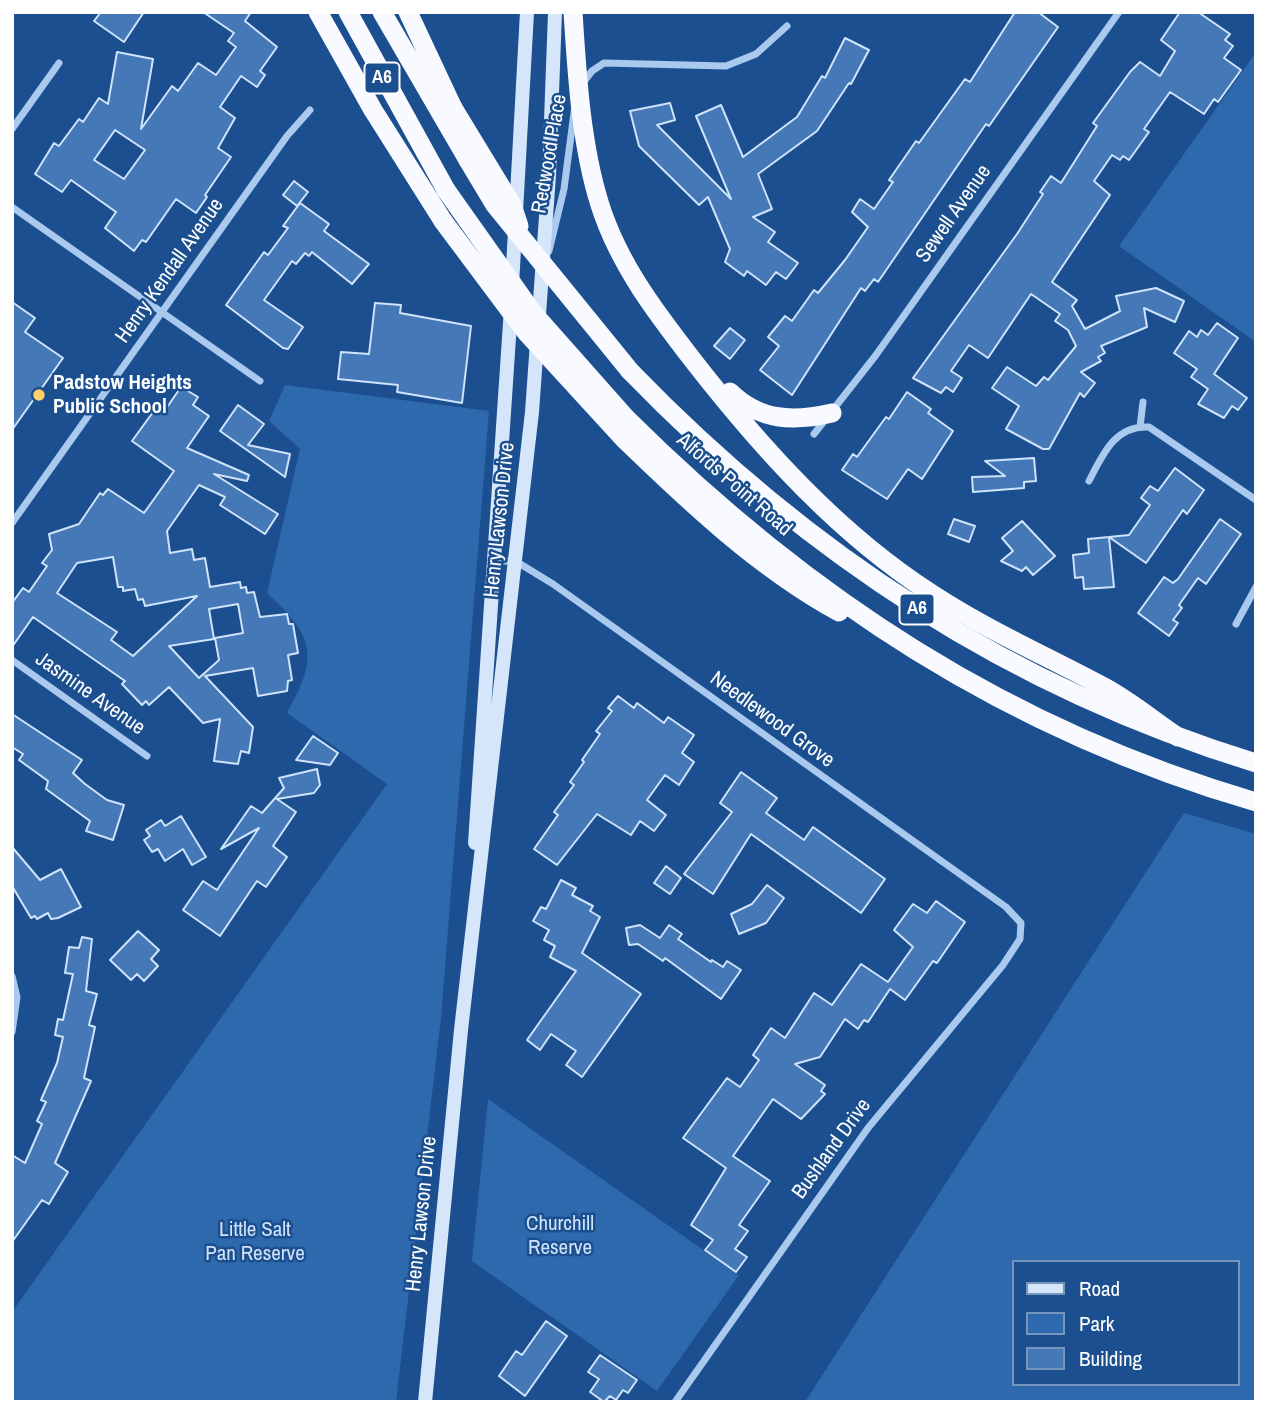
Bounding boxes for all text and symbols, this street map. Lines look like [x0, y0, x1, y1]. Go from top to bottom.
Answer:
road number: A6 [364, 62, 400, 94]
street label: Redwood Place [527, 92, 573, 216]
street label: Sewell Avenue [911, 160, 997, 268]
street label: Henry Kendall Avenue [111, 194, 229, 348]
place label: Padstow Heights Public School [53, 370, 192, 420]
marker: Padstow Heights Public School [31, 387, 47, 403]
street label: Alfords Point Road [671, 428, 797, 542]
street label: Henry Lawson Drive [479, 441, 521, 599]
road number: A6 [900, 594, 934, 624]
street label: Jasmine Avenue [30, 647, 150, 741]
street label: Needlewood Grove [705, 666, 839, 774]
street label: Bushland Drive [787, 1094, 877, 1204]
street label: Henry Lawson Drive [401, 1135, 443, 1293]
park label: Churchill Reserve [526, 1211, 594, 1261]
park label: Little Salt Pan Reserve [205, 1217, 305, 1267]
legend [1012, 1260, 1240, 1386]
text: Road [1079, 1274, 1120, 1303]
text: Park [1079, 1309, 1114, 1338]
text: Building [1079, 1344, 1142, 1373]

